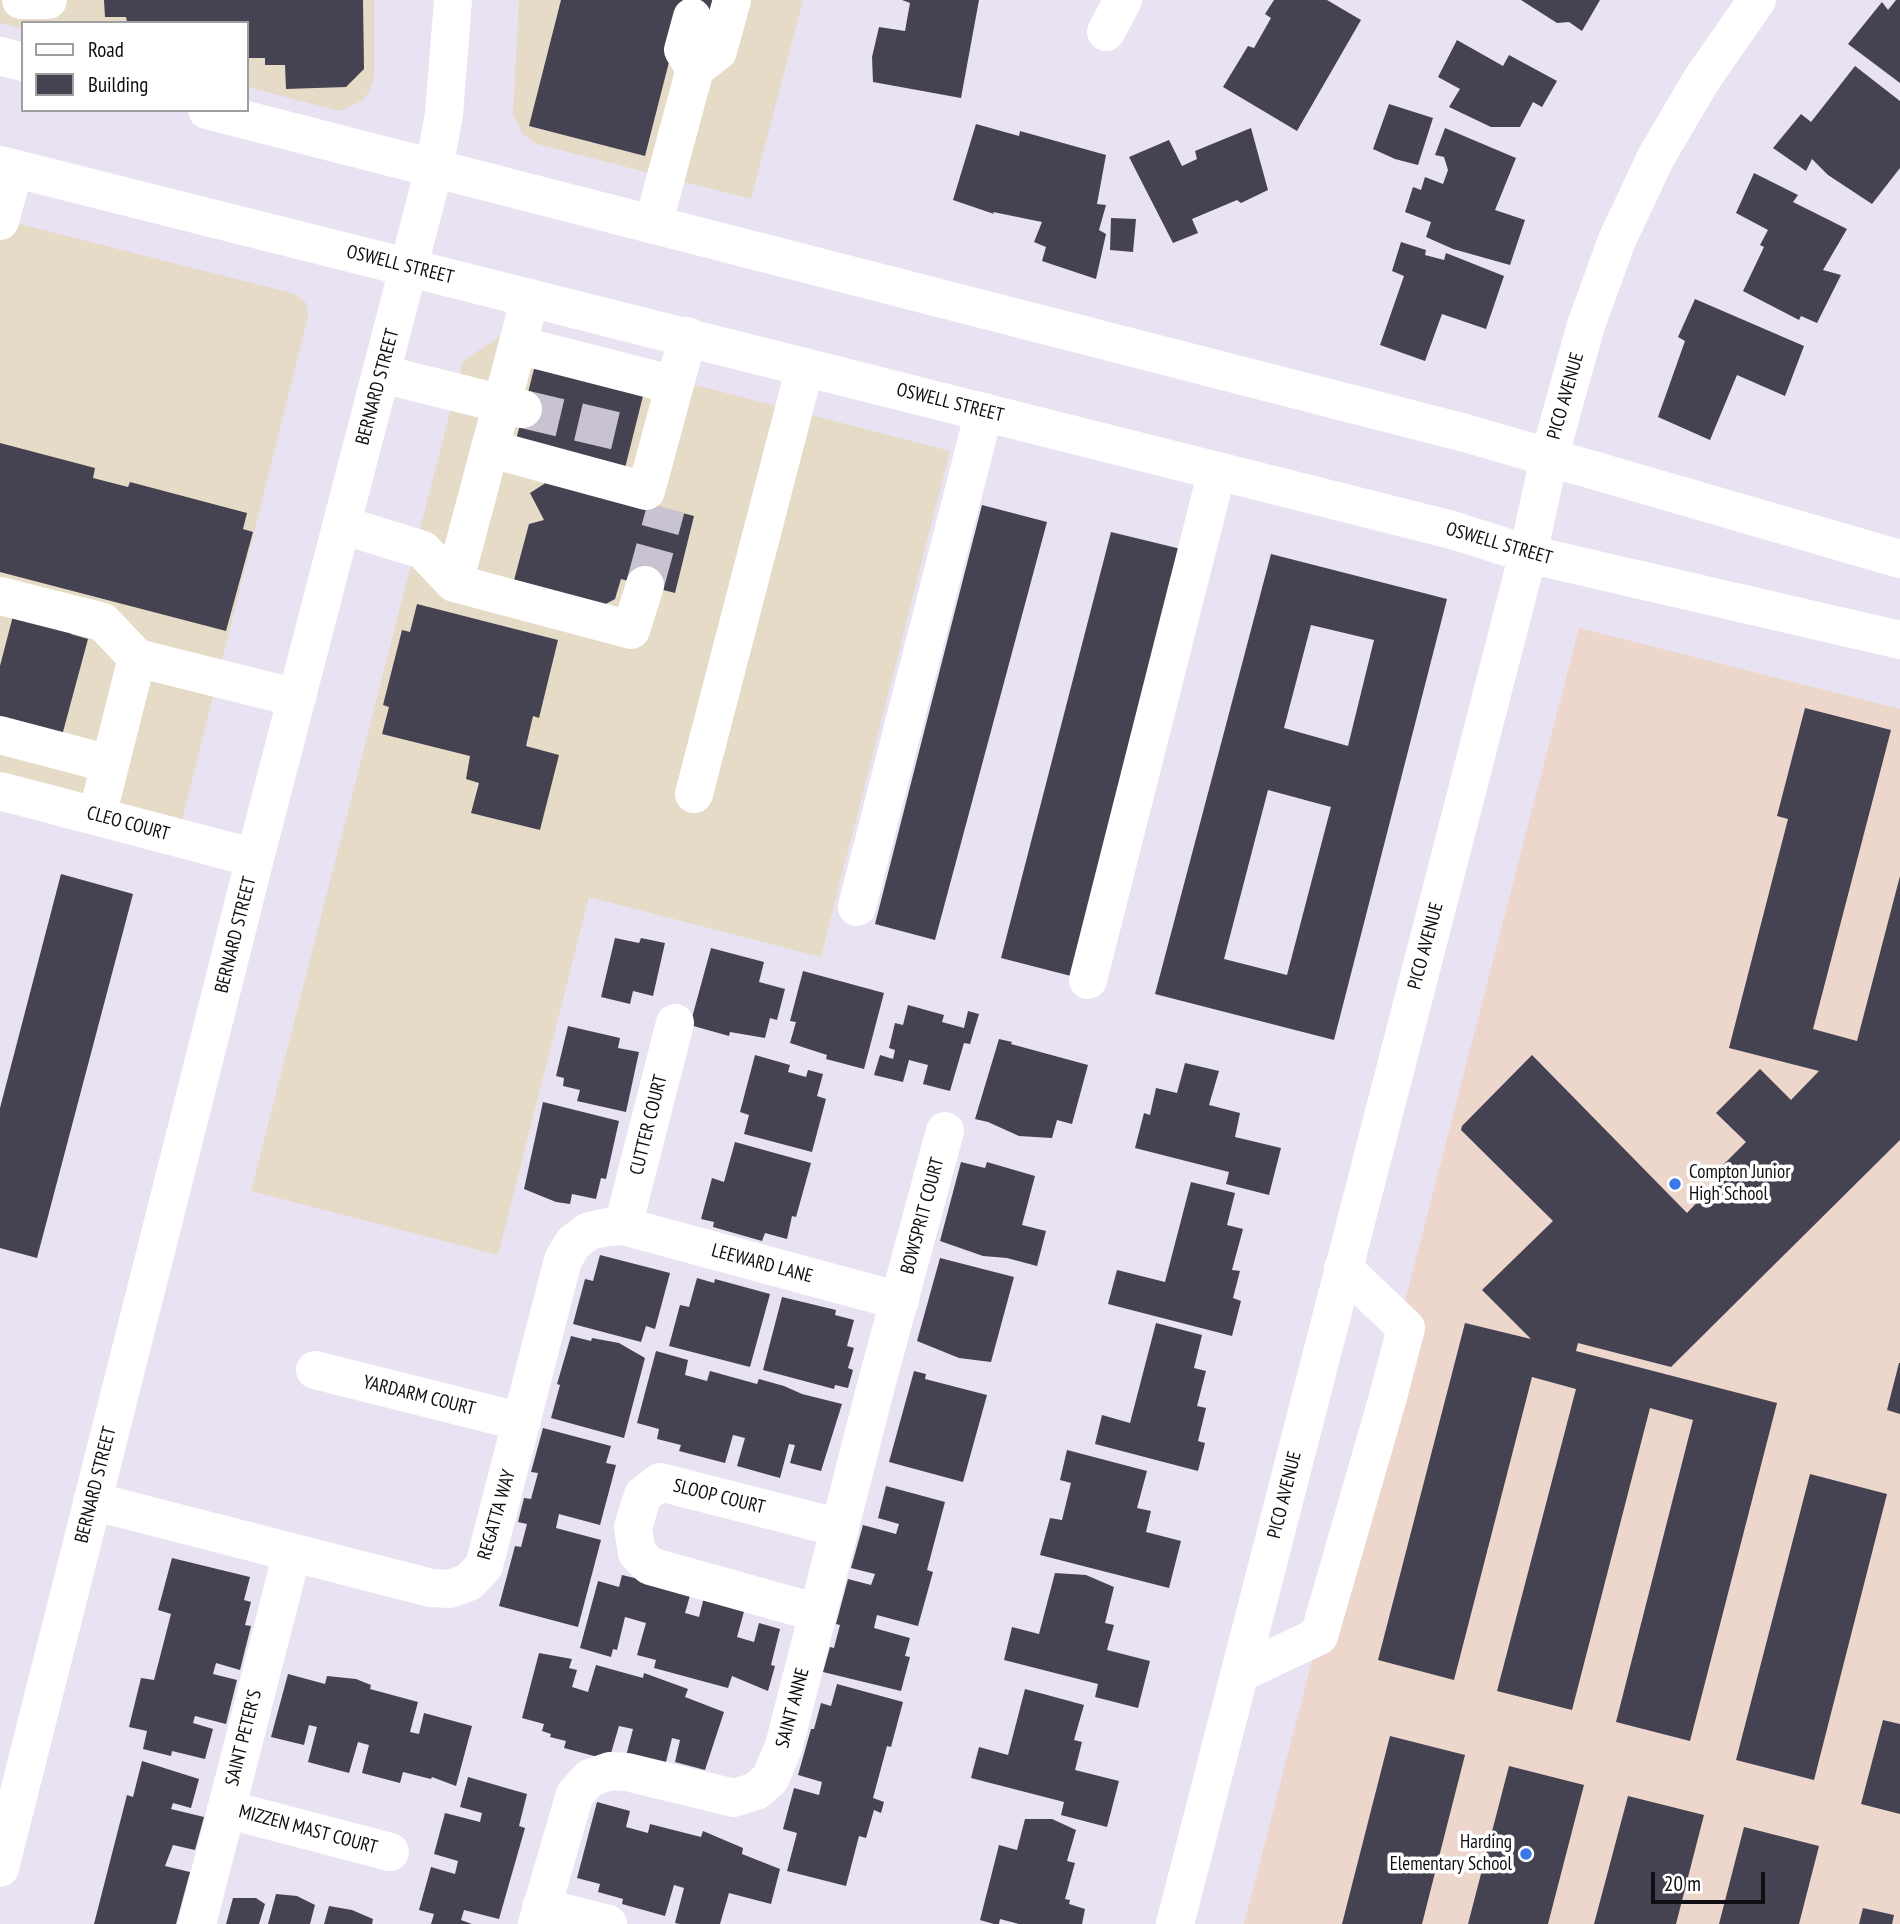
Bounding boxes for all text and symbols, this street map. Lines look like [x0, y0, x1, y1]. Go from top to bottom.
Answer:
legend [21, 21, 248, 112]
text: Road [88, 36, 124, 63]
text: Building [88, 71, 148, 98]
street label: OSWELL STREET [344, 241, 456, 289]
street label: BERNARD STREET [352, 327, 404, 447]
street label: PICO AVENUE [1543, 350, 1589, 442]
street label: OSWELL STREET [894, 379, 1006, 427]
street label: OSWELL STREET [1443, 518, 1555, 570]
street label: CLEO COURT [84, 802, 172, 846]
street label: BERNARD STREET [211, 874, 261, 996]
street label: PICO AVENUE [1403, 900, 1449, 992]
street label: CUTTER COURT [626, 1072, 672, 1178]
street label: BOWSPRIT COURT [896, 1155, 950, 1277]
place label: Compton Junior High School [1689, 1162, 1790, 1206]
marker: Compton Junior High School [1667, 1176, 1683, 1192]
street label: LEEWARD LANE [709, 1240, 815, 1288]
street label: YARDARM COURT [361, 1371, 477, 1421]
street label: BERNARD STREET [71, 1424, 121, 1546]
street label: PICO AVENUE [1263, 1449, 1307, 1541]
street label: REGATTA WAY [473, 1467, 521, 1563]
street label: SLOOP COURT [671, 1475, 767, 1519]
street label: SAINT ANNE [771, 1666, 815, 1750]
street label: SAINT PETER'S [221, 1688, 267, 1788]
street label: MIZZEN MAST COURT [236, 1801, 380, 1859]
place label: Harding Elementary School [1390, 1832, 1512, 1876]
marker: Harding Elementary School [1518, 1846, 1534, 1862]
scale bar [1655, 1857, 1769, 1901]
text: 20 m [1664, 1870, 1701, 1897]

